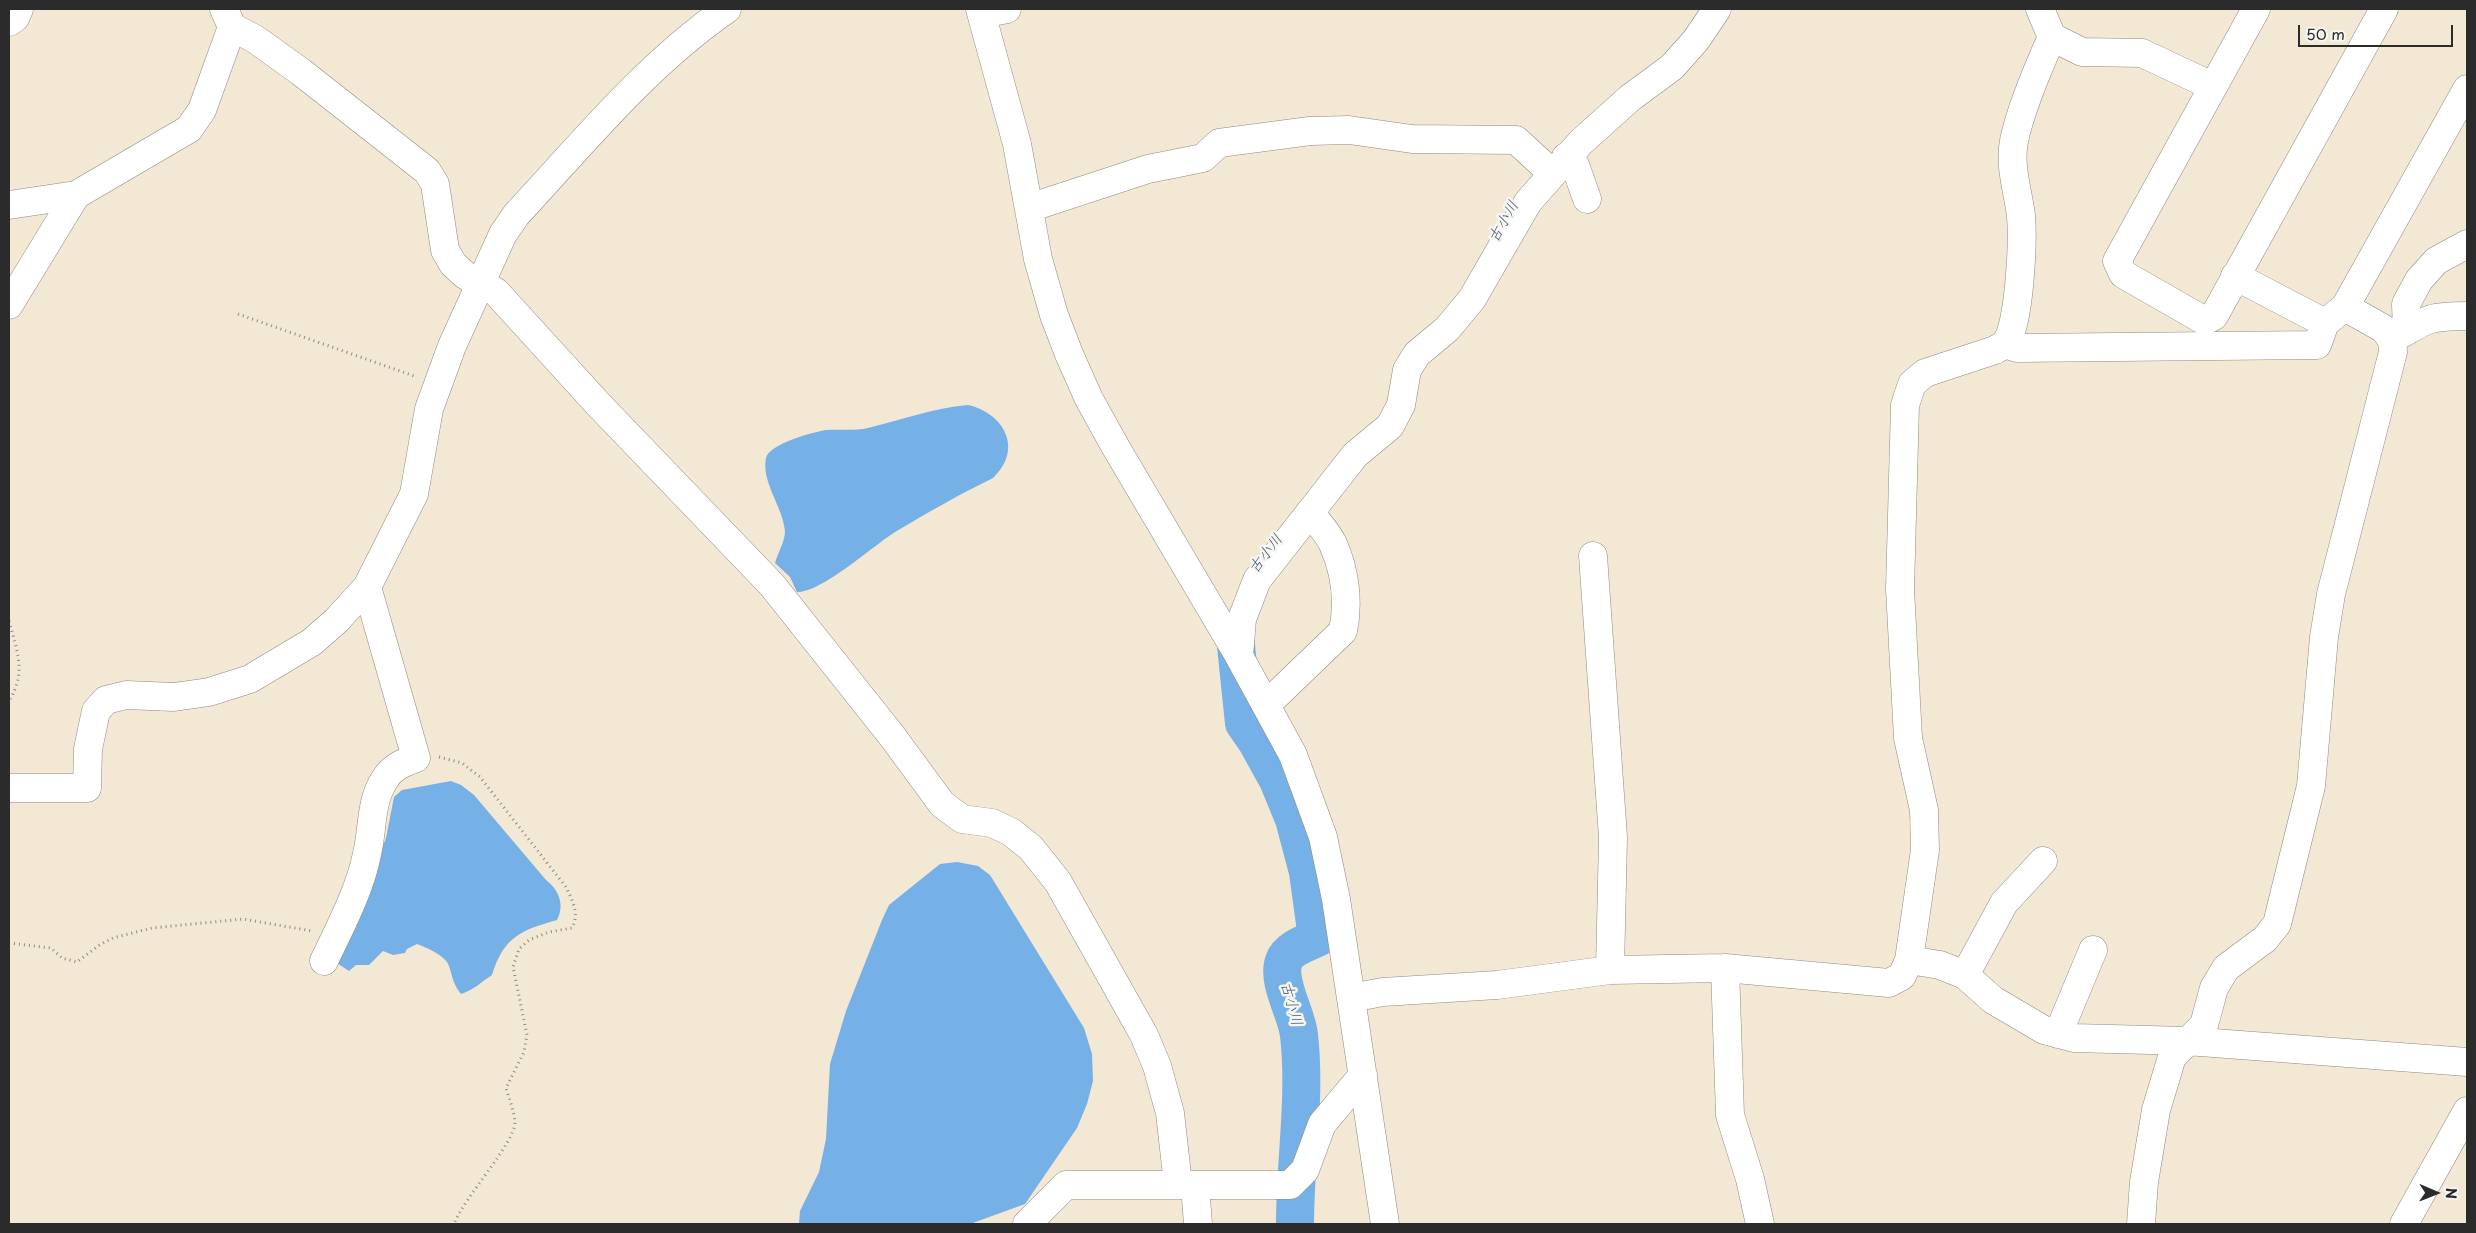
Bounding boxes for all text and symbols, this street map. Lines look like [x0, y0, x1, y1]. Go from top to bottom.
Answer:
scale bar [2301, 15, 2456, 47]
text: 50 m [2306, 22, 2345, 45]
water label: 古小川 [1485, 198, 1523, 246]
water label: 古小川 [1245, 531, 1287, 577]
water label: 古小川 [1276, 980, 1306, 1028]
north arrow [2411, 1168, 2461, 1218]
text: N [2441, 1188, 2462, 1199]

